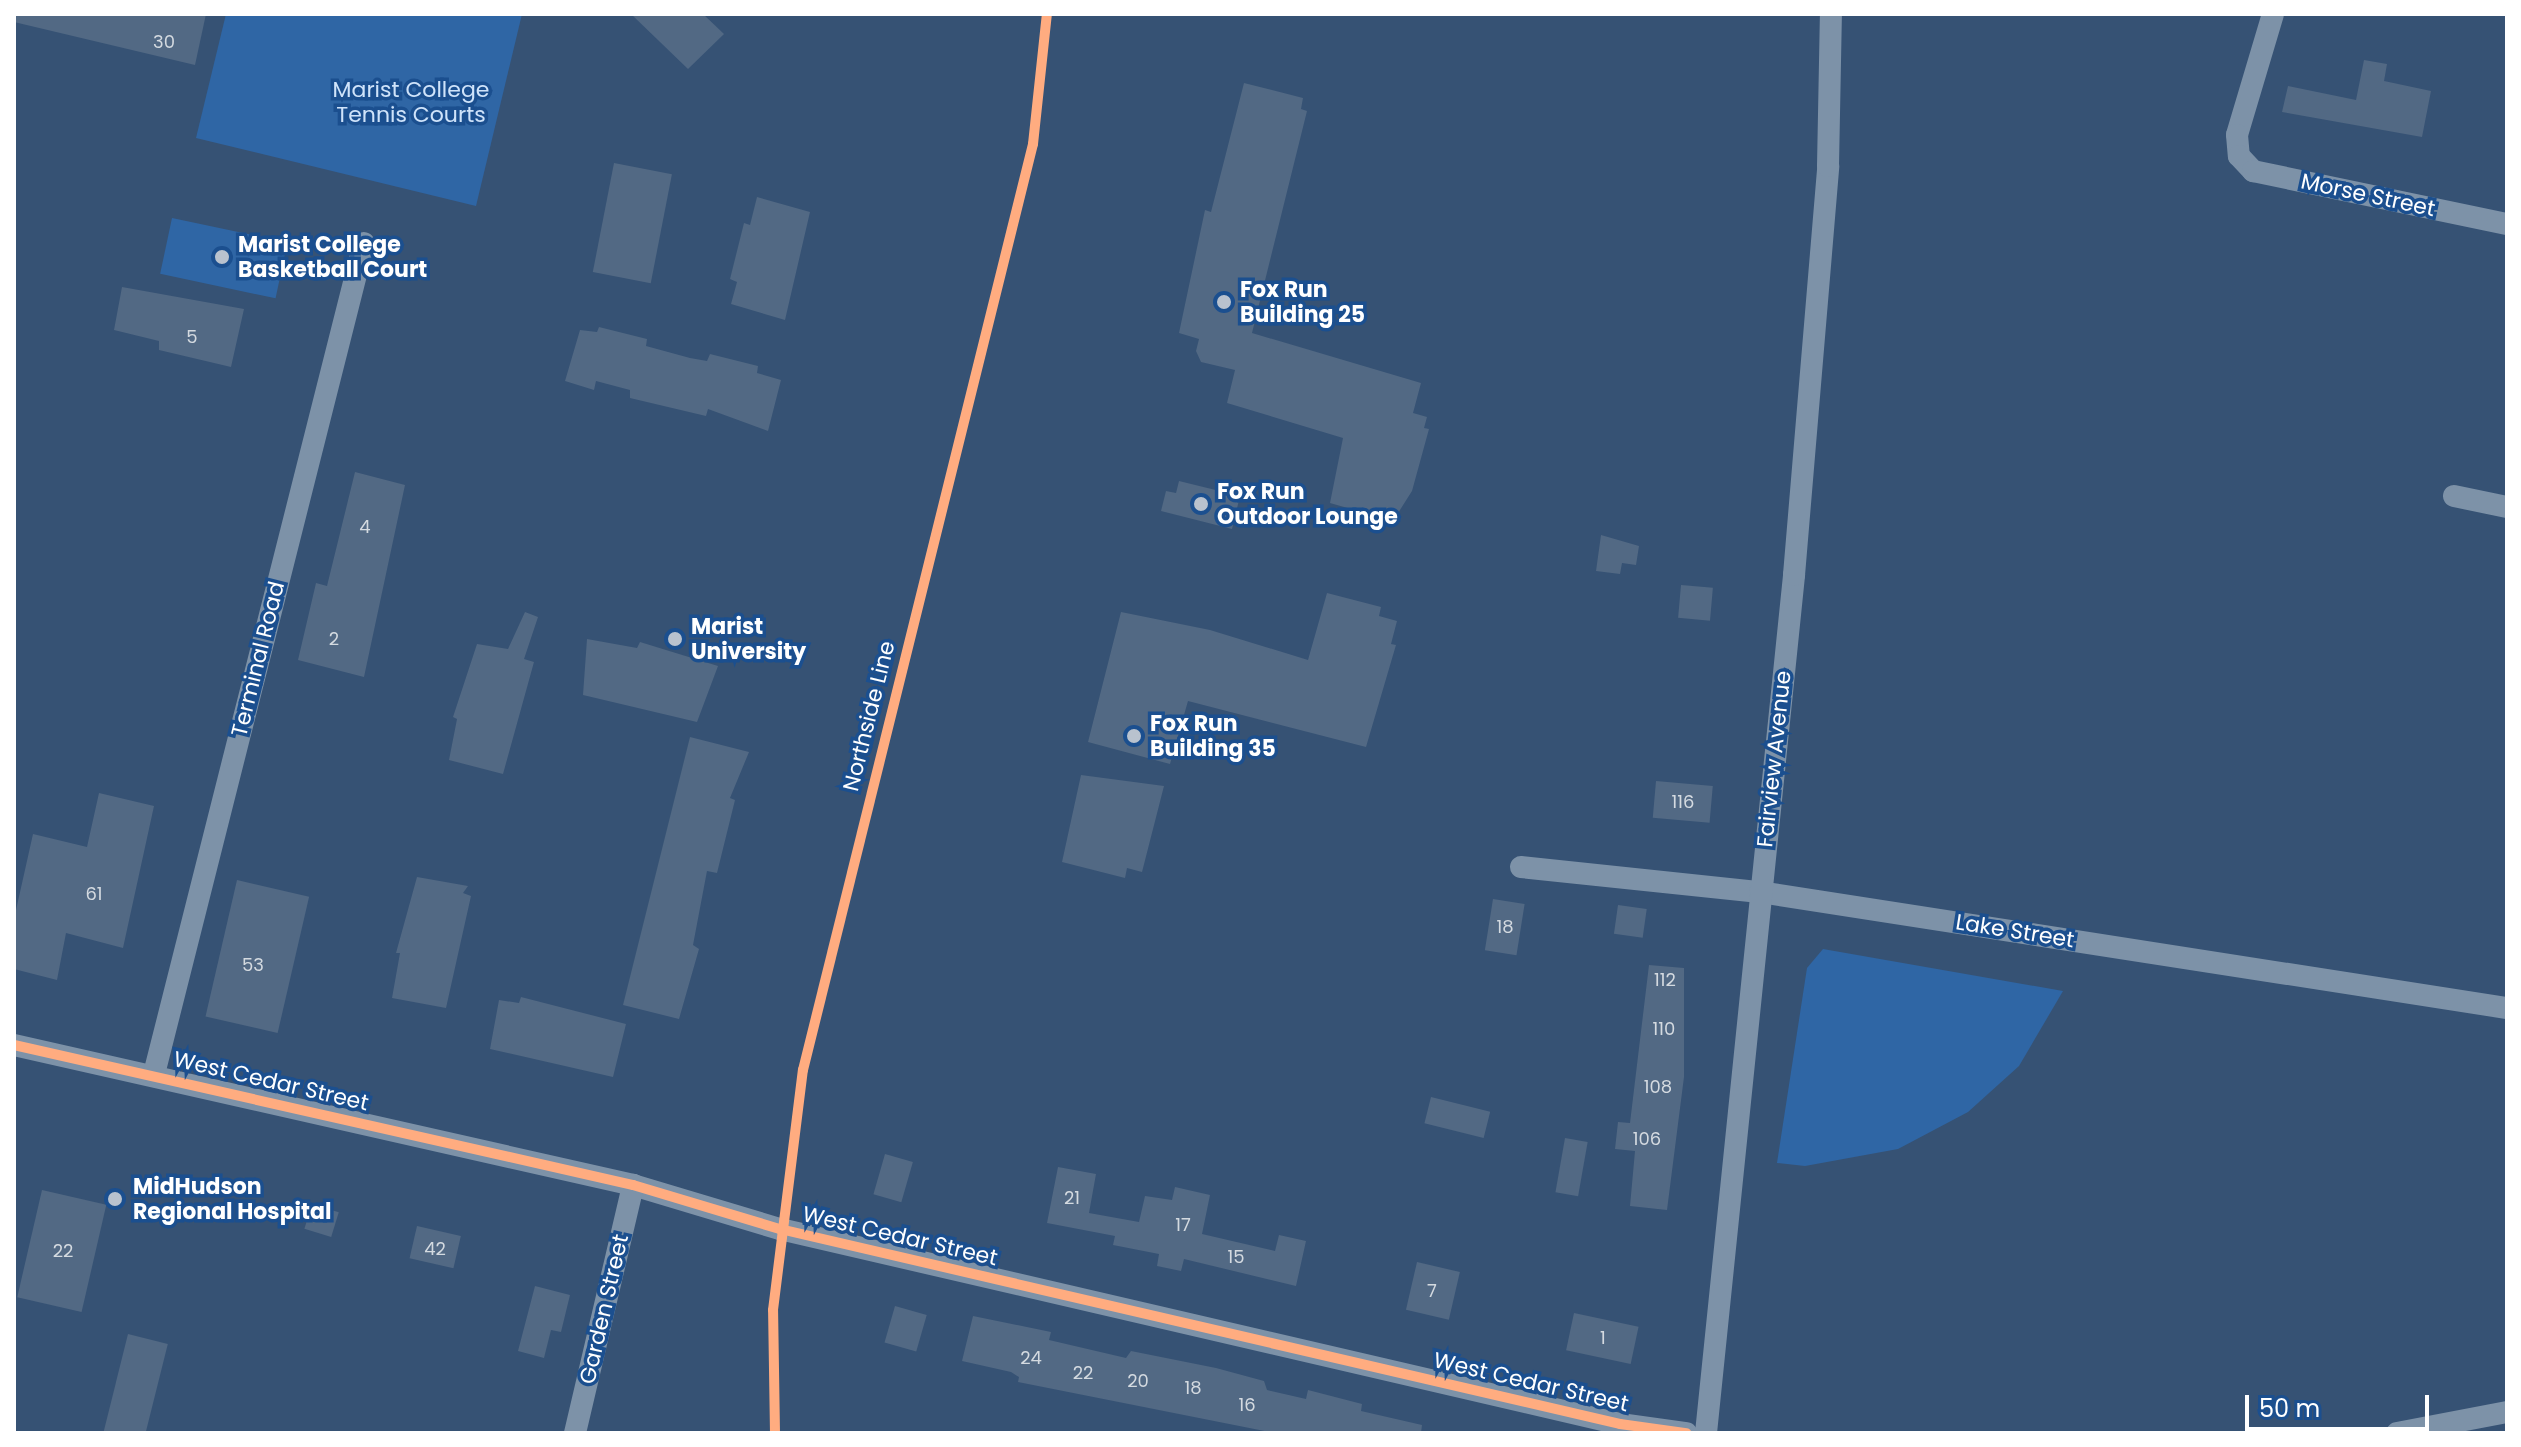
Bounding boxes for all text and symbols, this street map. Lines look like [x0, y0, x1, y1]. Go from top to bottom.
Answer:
house number: 30 [153, 31, 175, 53]
park label: Marist College Tennis Courts [333, 76, 489, 128]
street label: Morse Street [2298, 168, 2438, 222]
place label: Marist College Basketball Court [238, 231, 427, 282]
marker: Marist College Basketball Court [213, 248, 231, 266]
place label: Fox Run Building 25 [1240, 276, 1365, 328]
marker: Fox Run Building 25 [1215, 293, 1233, 311]
house number: 5 [186, 326, 198, 348]
place label: Fox Run Outdoor Lounge [1217, 478, 1398, 530]
marker: Fox Run Outdoor Lounge [1192, 495, 1210, 513]
house number: 4 [359, 516, 371, 538]
street label: Terminal Road [226, 579, 290, 739]
place label: Marist University [691, 613, 806, 664]
house number: 2 [329, 628, 339, 650]
marker: Marist University [666, 630, 684, 648]
street label: Northside Line [838, 638, 900, 794]
street label: Fairview Avenue [1752, 669, 1796, 849]
place label: Fox Run Building 35 [1150, 710, 1276, 762]
marker: Fox Run Building 35 [1125, 727, 1143, 745]
house number: 116 [1672, 791, 1694, 813]
house number: 61 [85, 883, 103, 905]
street label: Lake Street [1954, 909, 2076, 953]
house number: 18 [1496, 916, 1514, 938]
house number: 53 [242, 954, 264, 976]
house number: 112 [1654, 969, 1676, 991]
house number: 110 [1653, 1018, 1675, 1040]
street label: West Cedar Street [171, 1046, 371, 1116]
house number: 108 [1644, 1076, 1672, 1098]
house number: 106 [1633, 1128, 1661, 1150]
place label: MidHudson Regional Hospital [133, 1173, 331, 1224]
house number: 21 [1064, 1187, 1080, 1209]
marker: MidHudson Regional Hospital [104, 1188, 126, 1210]
street label: West Cedar Street [800, 1201, 1000, 1271]
house number: 17 [1175, 1214, 1191, 1236]
street label: Garden Street [574, 1231, 634, 1387]
house number: 42 [424, 1238, 446, 1260]
house number: 22 [53, 1240, 73, 1262]
house number: 15 [1227, 1246, 1245, 1268]
house number: 7 [1427, 1280, 1437, 1302]
house number: 1 [1600, 1327, 1606, 1349]
house number: 24 [1020, 1347, 1042, 1369]
street label: West Cedar Street [1431, 1347, 1631, 1417]
house number: 22 [1073, 1362, 1093, 1384]
house number: 20 [1127, 1370, 1149, 1392]
house number: 18 [1184, 1377, 1202, 1399]
scale bar [2249, 1379, 2433, 1429]
text: 50 m [2259, 1392, 2320, 1425]
house number: 16 [1238, 1394, 1256, 1416]

